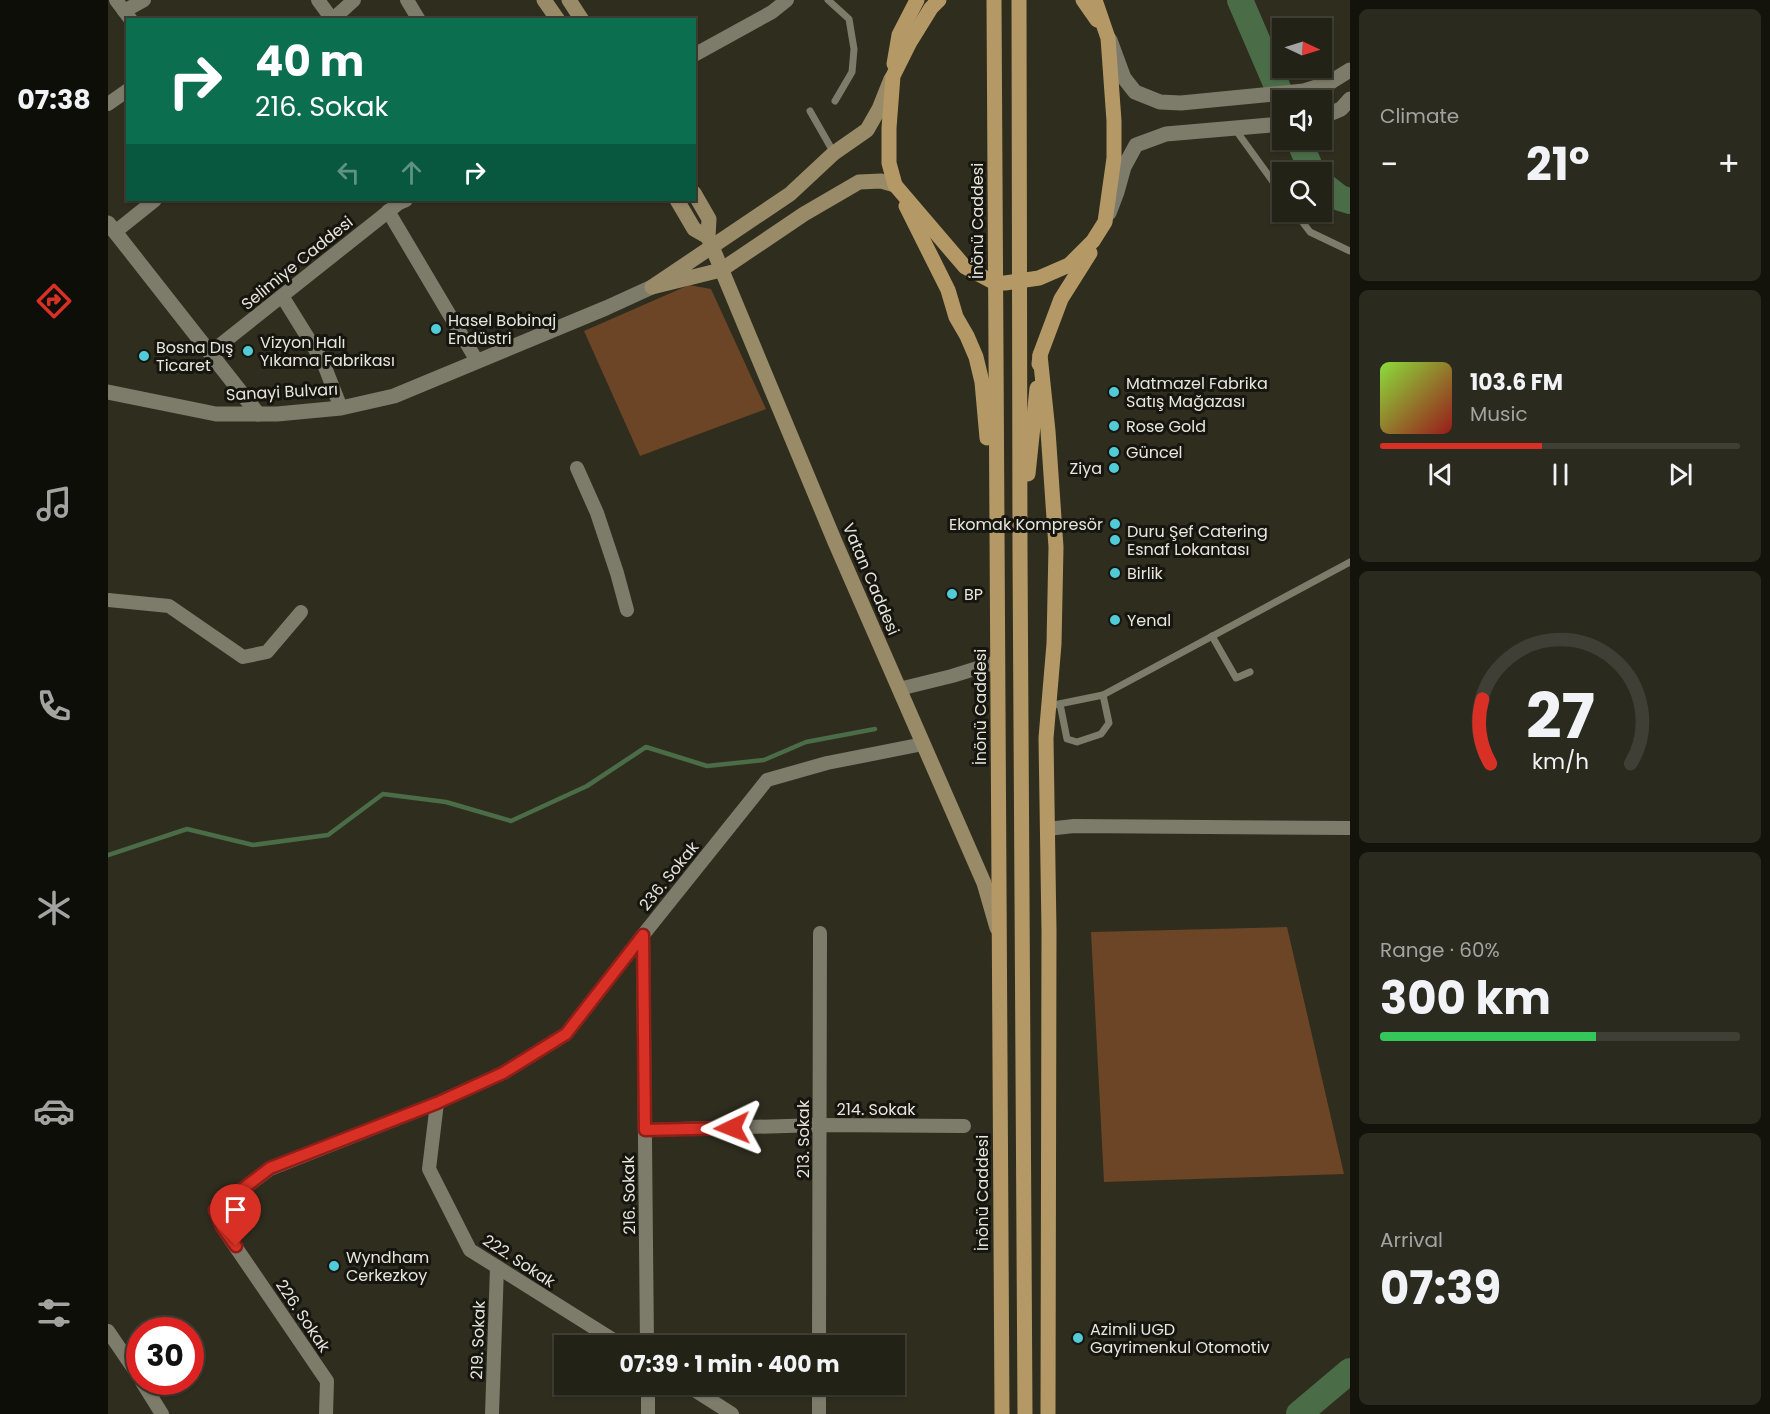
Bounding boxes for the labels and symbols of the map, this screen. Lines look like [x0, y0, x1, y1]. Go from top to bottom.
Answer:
north arrow [1272, 18, 1332, 78]
street label: İnönü Caddesi [966, 163, 989, 279]
street label: Selimiye Caddesi [236, 211, 358, 315]
place label: Hasel Bobinaj Endüstri [448, 309, 556, 350]
marker: Hasel Bobinaj Endüstri [429, 322, 443, 336]
place label: Vizyon Halı Yıkama Fabrikası [260, 331, 395, 372]
place label: Bosna Dış Ticaret [156, 336, 233, 377]
marker: Vizyon Halı Yıkama Fabrikası [241, 344, 255, 358]
marker: Bosna Dış Ticaret [137, 349, 151, 363]
place label: Matmazel Fabrika Satış Mağazası [1126, 372, 1268, 413]
street label: Sanayi Bulvarı [225, 378, 339, 406]
marker: Matmazel Fabrika Satış Mağazası [1107, 385, 1121, 399]
place label: Rose Gold [1126, 415, 1206, 438]
marker: Rose Gold [1107, 419, 1121, 433]
place label: Güncel [1126, 441, 1183, 464]
marker: Güncel [1107, 445, 1121, 459]
place label: Ziya [1070, 457, 1102, 480]
marker: Ziya [1107, 461, 1121, 475]
place label: Ekomak Kompresör [949, 513, 1103, 536]
marker: Ekomak Kompresör [1108, 517, 1122, 531]
street label: Vatan Caddesi [837, 519, 905, 639]
place label: Duru Şef Catering Esnaf Lokantası [1127, 520, 1268, 561]
marker: Duru Şef Catering Esnaf Lokantası [1108, 533, 1122, 547]
place label: Birlik [1127, 562, 1164, 585]
marker: Birlik [1108, 566, 1122, 580]
place label: BP [964, 583, 983, 606]
marker: BP [945, 587, 959, 601]
place label: Yenal [1127, 609, 1171, 632]
marker: Yenal [1108, 613, 1122, 627]
street label: İnönü Caddesi [969, 649, 992, 765]
street label: 236. Sokak [634, 836, 705, 916]
position arrow [700, 1096, 764, 1160]
street label: 214. Sokak [837, 1098, 916, 1121]
street label: 213. Sokak [792, 1099, 815, 1178]
street label: İnönü Caddesi [971, 1135, 994, 1251]
street label: 216. Sokak [617, 1155, 641, 1235]
pin [210, 1184, 261, 1246]
street label: 222. Sokak [478, 1229, 560, 1293]
place label: Wyndham Cerkezkoy [346, 1246, 429, 1287]
marker: Wyndham Cerkezkoy [327, 1259, 341, 1273]
street label: 226. Sokak [270, 1275, 336, 1358]
street label: 219. Sokak [465, 1299, 491, 1380]
speed limit sign: 30 [126, 1317, 204, 1395]
place label: Azimli UGD Gayrimenkul Otomotiv [1090, 1318, 1270, 1359]
marker: Azimli UGD Gayrimenkul Otomotiv [1071, 1331, 1085, 1345]

